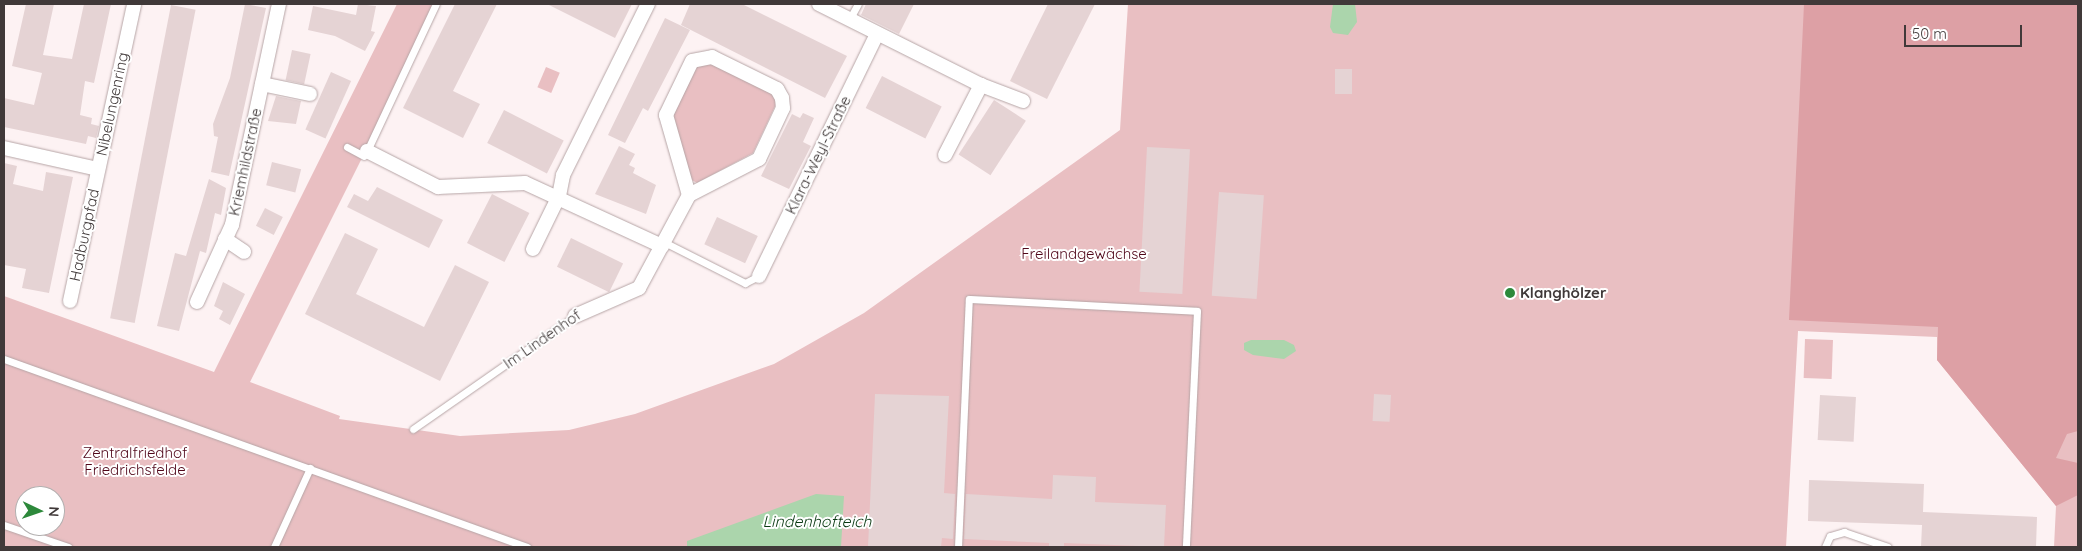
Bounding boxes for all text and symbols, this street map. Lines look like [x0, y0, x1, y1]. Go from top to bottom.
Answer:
scale bar [1907, 15, 2024, 47]
text: 50 m [1912, 24, 1947, 43]
street label: Nibelungenring [92, 51, 132, 157]
street label: Klara-Weyl-Straße [782, 93, 854, 217]
street label: Kriemhildstraße [225, 107, 265, 217]
street label: Hadburgpfad [65, 187, 103, 283]
park label: Freilandgewächse [1021, 245, 1147, 263]
place label: Klanghölzer [1520, 284, 1606, 302]
marker: Klanghölzer [1504, 287, 1516, 299]
street label: Im Lindenhof [500, 306, 584, 372]
park label: Zentralfriedhof Friedrichsfelde [83, 443, 187, 478]
north arrow [15, 486, 65, 536]
text: N [45, 506, 63, 517]
water label: Lindenhofteich [763, 511, 871, 531]

